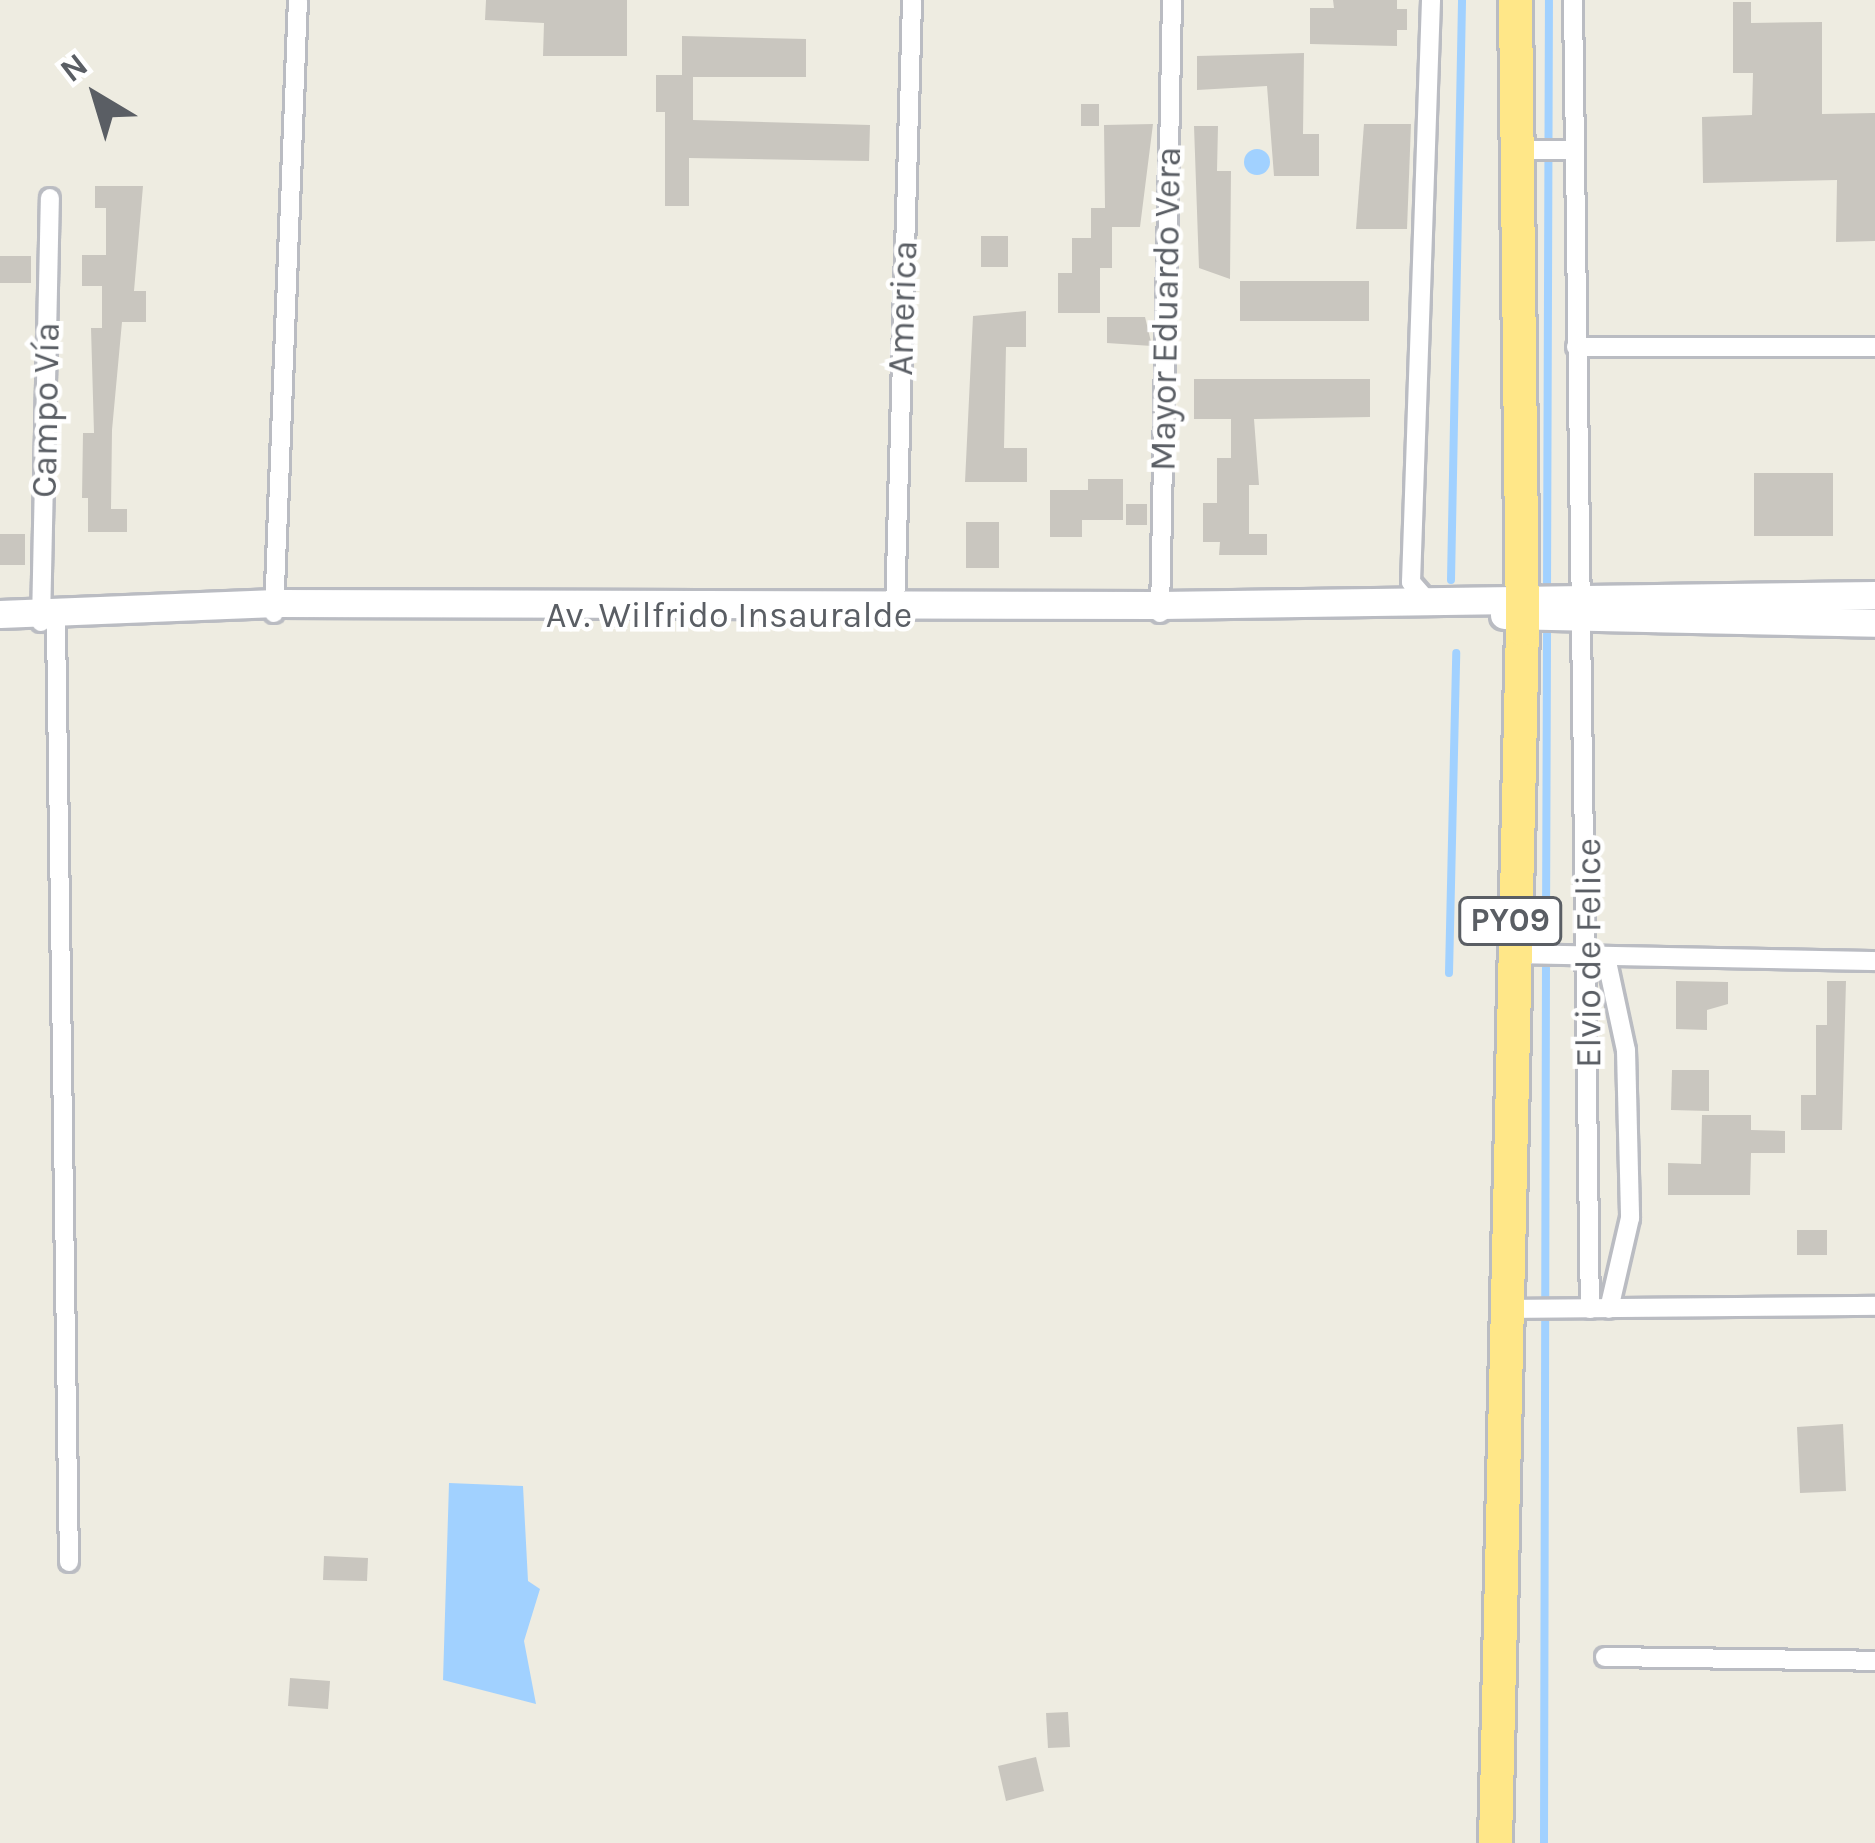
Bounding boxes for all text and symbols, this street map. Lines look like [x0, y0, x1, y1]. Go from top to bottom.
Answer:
north arrow [36, 36, 156, 156]
text: N [53, 45, 95, 90]
street label: Mayor Eduardo Vera [1142, 146, 1190, 472]
street label: America [879, 240, 927, 376]
street label: Campo Vía [23, 322, 69, 498]
street label: Av. Wilfrido Insauralde [546, 594, 912, 638]
street label: Elvio de Felice [1567, 838, 1611, 1068]
road number: PY09 [1456, 894, 1564, 948]

